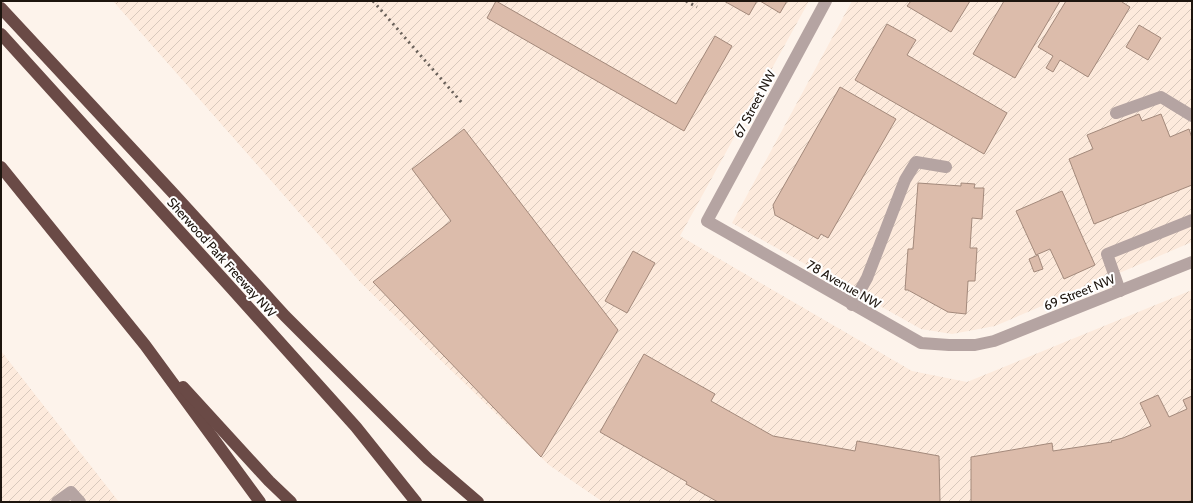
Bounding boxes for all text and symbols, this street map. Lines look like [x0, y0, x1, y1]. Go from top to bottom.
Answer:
street label: 67 Street NW [729, 67, 779, 141]
street label: Sherwood Park Freeway NW [164, 194, 280, 321]
street label: 78 Avenue NW [804, 256, 885, 312]
street label: 69 Street NW [1041, 270, 1118, 314]

